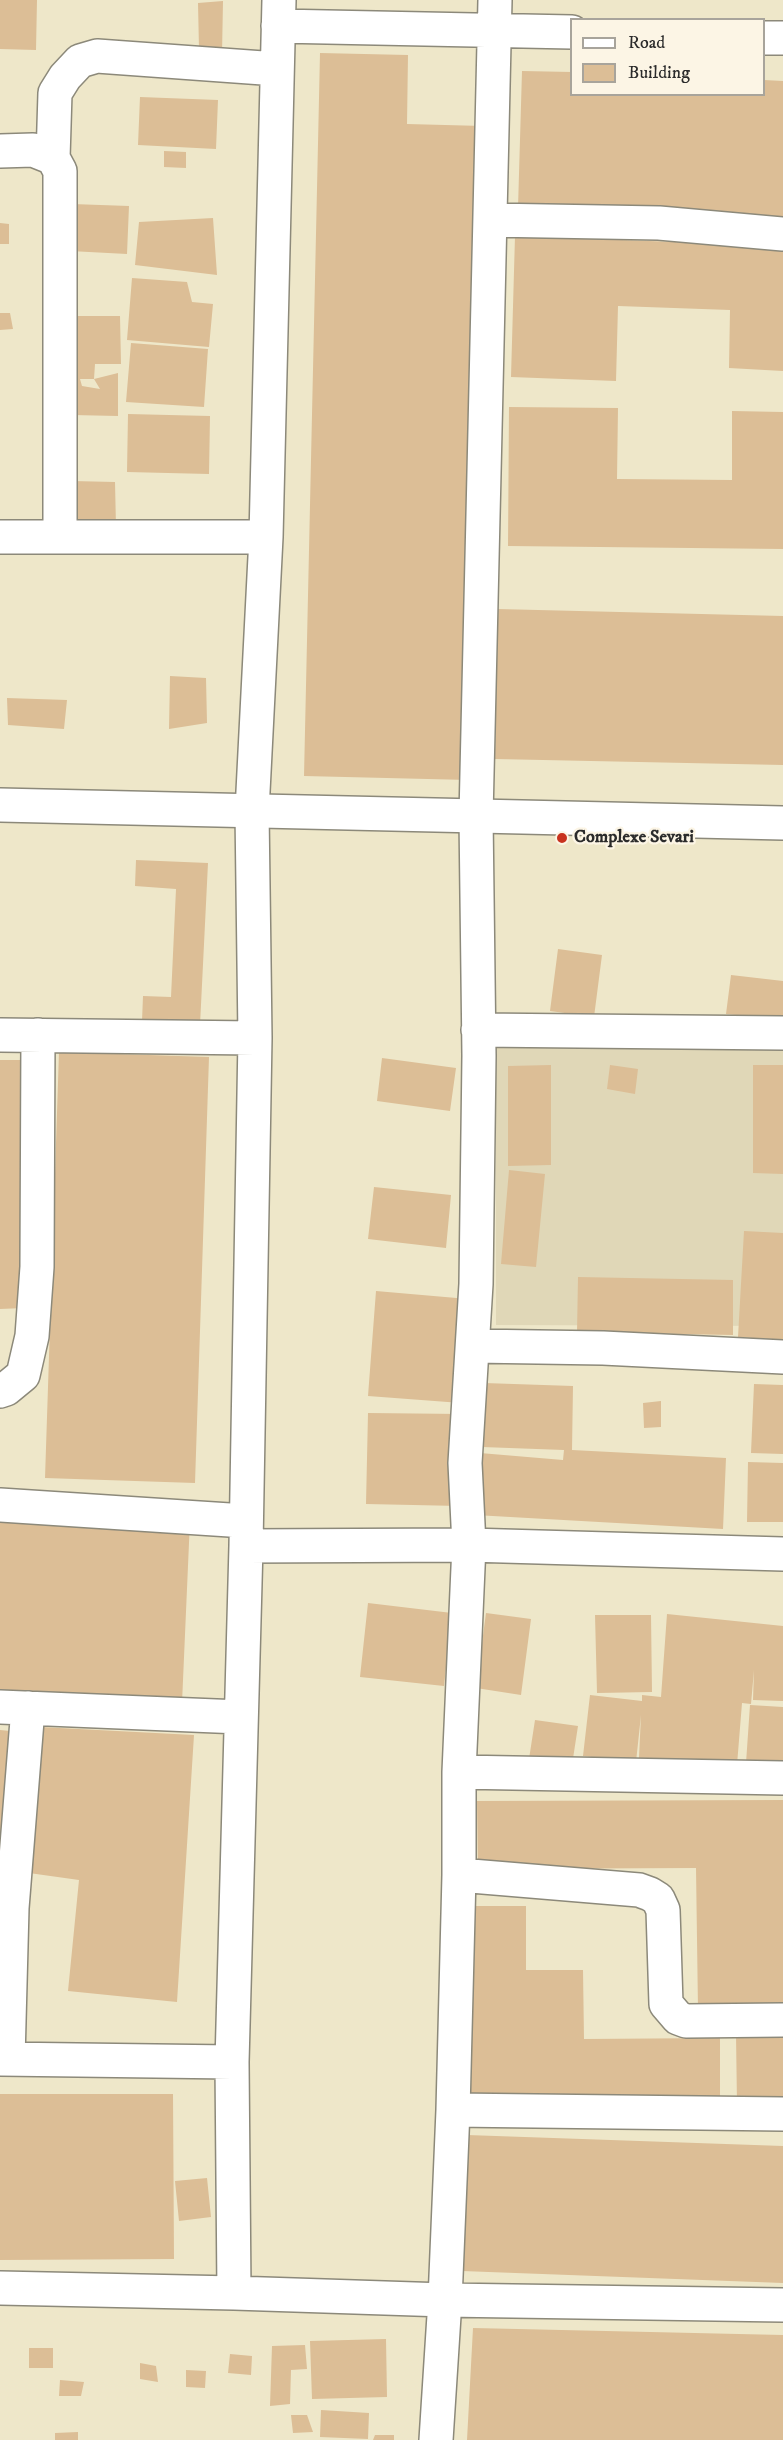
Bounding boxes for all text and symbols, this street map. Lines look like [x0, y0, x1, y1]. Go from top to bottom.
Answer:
legend [570, 18, 765, 96]
text: Road [628, 32, 665, 54]
text: Building [628, 62, 690, 84]
place label: Complexe Sevari [574, 827, 694, 849]
marker: Complexe Sevari [555, 831, 569, 845]

